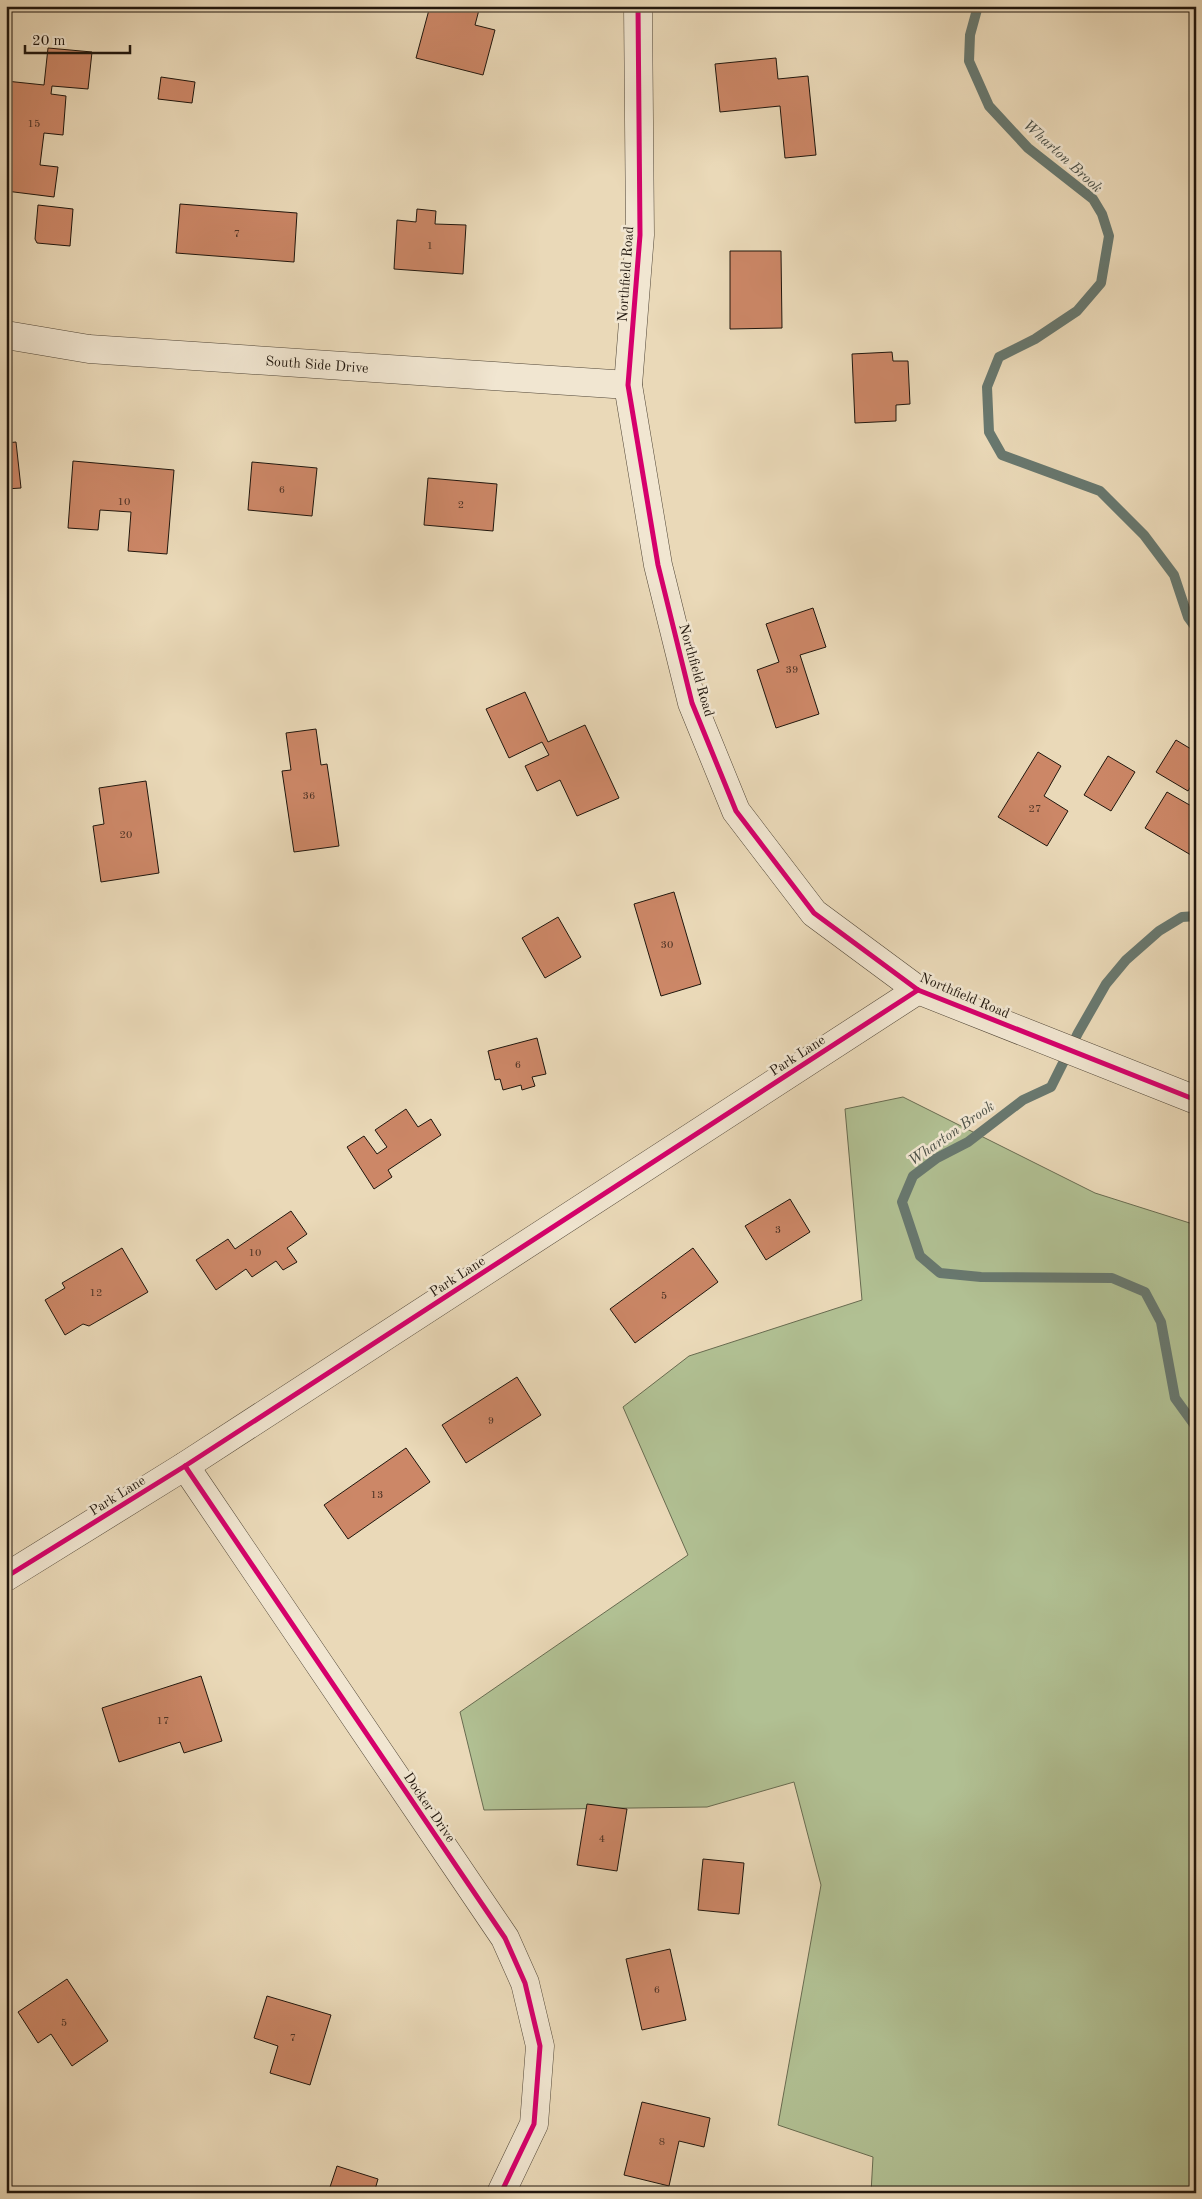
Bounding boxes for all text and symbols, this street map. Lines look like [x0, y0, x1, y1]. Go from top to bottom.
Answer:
scale bar [25, 22, 130, 54]
text: 20 m [32, 34, 66, 49]
water label: Wharton Brook [1019, 118, 1104, 196]
house number: 15 [28, 119, 40, 130]
street label: Northfield Road [616, 226, 636, 322]
house number: 7 [234, 229, 240, 240]
house number: 1 [427, 241, 433, 252]
street label: South Side Drive [265, 354, 369, 376]
house number: 6 [279, 485, 285, 496]
house number: 10 [118, 497, 130, 508]
house number: 2 [458, 500, 464, 511]
street label: Northfield Road [676, 622, 716, 718]
house number: 39 [786, 665, 798, 676]
house number: 36 [303, 791, 315, 802]
house number: 27 [1029, 804, 1041, 815]
house number: 20 [120, 830, 132, 841]
house number: 30 [661, 940, 673, 951]
street label: Northfield Road [918, 971, 1012, 1021]
street label: Park Lane [767, 1033, 828, 1079]
house number: 6 [515, 1060, 521, 1071]
water label: Wharton Brook [906, 1099, 997, 1169]
house number: 3 [775, 1225, 781, 1236]
house number: 10 [249, 1248, 261, 1259]
street label: Park Lane [427, 1254, 488, 1300]
house number: 12 [90, 1288, 102, 1299]
house number: 5 [661, 1291, 667, 1302]
house number: 9 [488, 1416, 494, 1427]
street label: Park Lane [87, 1473, 148, 1518]
house number: 13 [371, 1490, 383, 1501]
house number: 17 [157, 1716, 169, 1727]
street label: Docker Drive [401, 1770, 458, 1845]
house number: 4 [599, 1834, 605, 1845]
house number: 6 [654, 1985, 660, 1996]
house number: 5 [61, 2018, 67, 2029]
house number: 7 [290, 2033, 296, 2044]
house number: 8 [659, 2137, 665, 2148]

